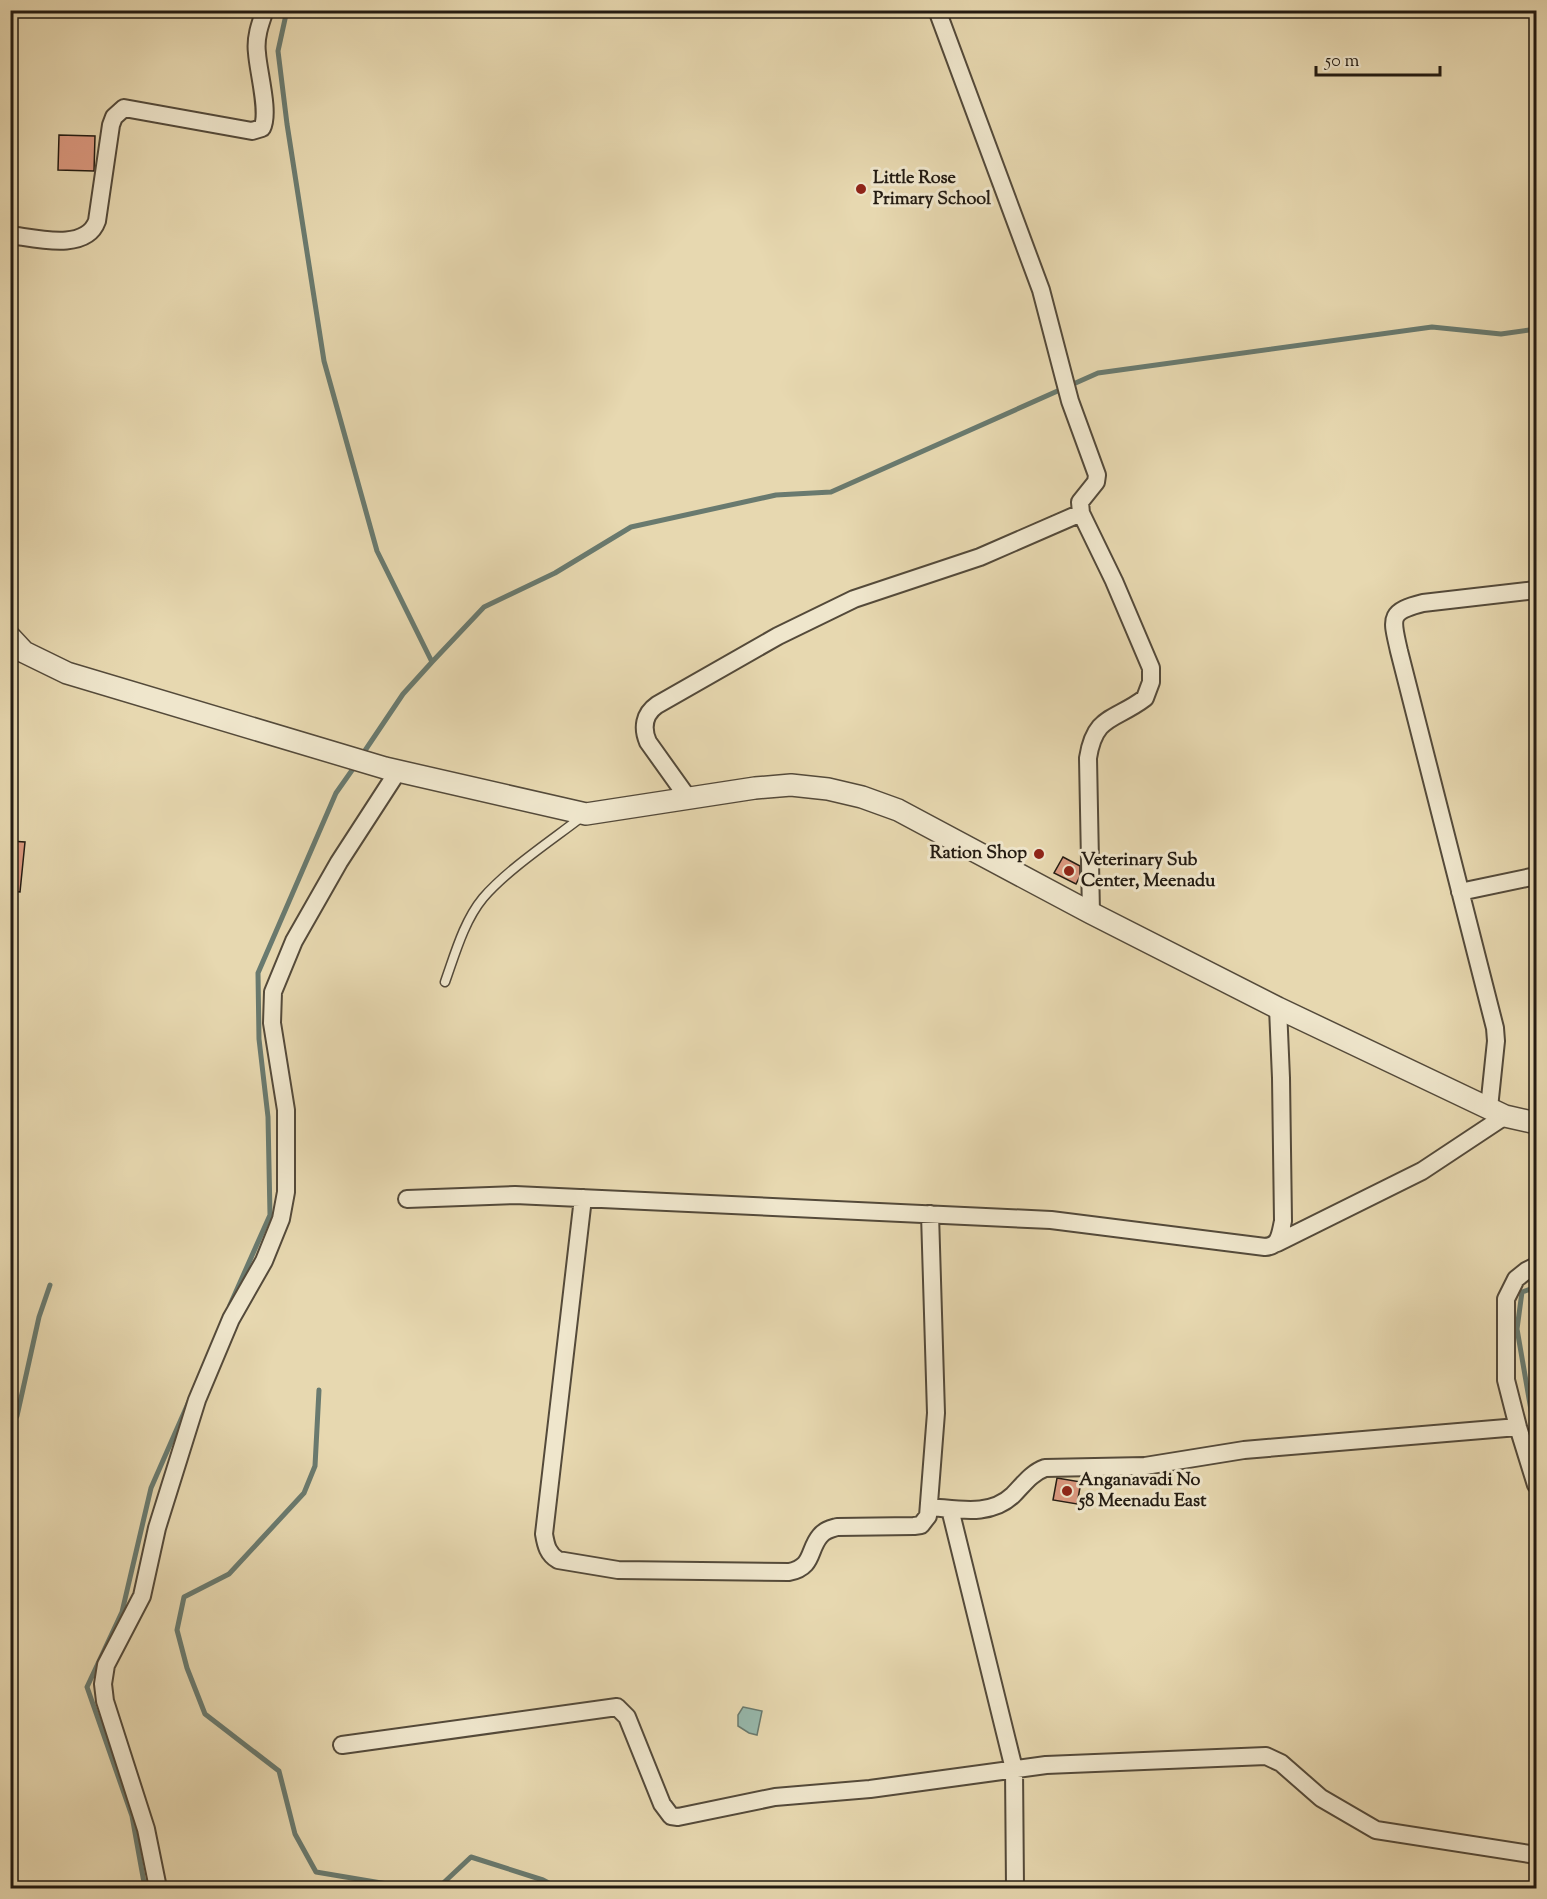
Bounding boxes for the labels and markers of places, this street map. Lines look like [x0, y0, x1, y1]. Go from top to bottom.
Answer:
place label: Little Rose Primary School [873, 166, 992, 213]
marker: Little Rose Primary School [854, 182, 868, 196]
place label: Ration Shop [930, 841, 1027, 867]
marker: Ration Shop [1032, 847, 1046, 861]
place label: Veterinary Sub Center, Meenadu [1081, 848, 1216, 895]
marker: Veterinary Sub Center, Meenadu [1062, 864, 1076, 878]
place label: Anganavadi No 58 Meenadu East [1077, 1468, 1207, 1515]
marker: Anganavadi No 58 Meenadu East [1060, 1484, 1074, 1498]

